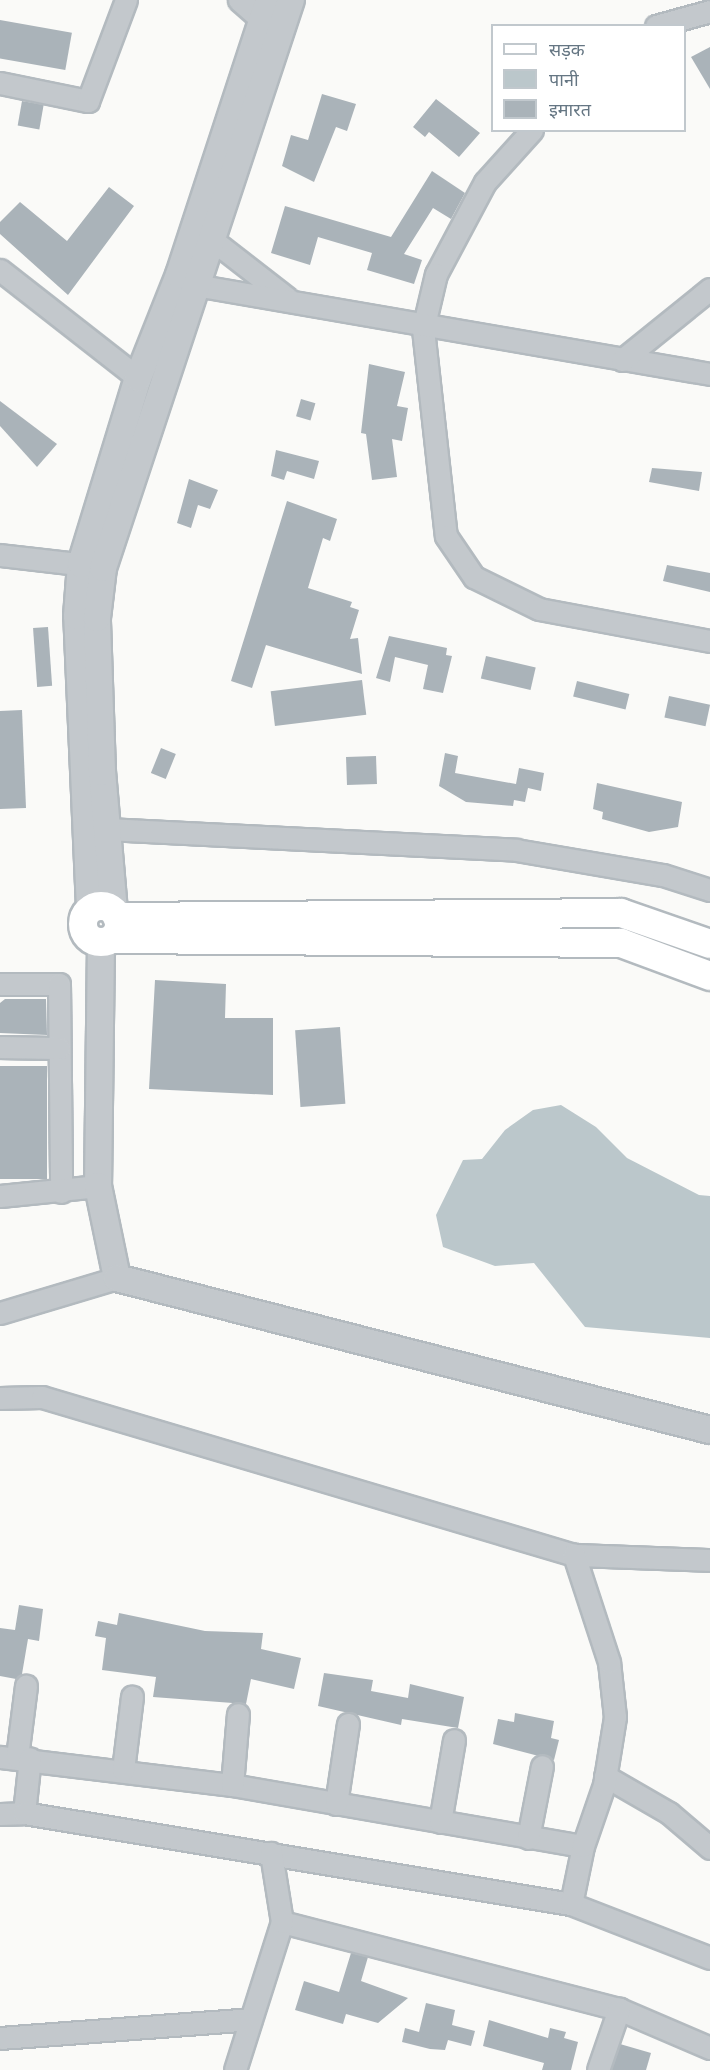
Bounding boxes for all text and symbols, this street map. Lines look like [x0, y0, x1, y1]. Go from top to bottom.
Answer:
legend [491, 24, 686, 132]
text: सड़क [549, 36, 585, 63]
text: पानी [549, 66, 579, 93]
text: इमारत [549, 96, 591, 123]

